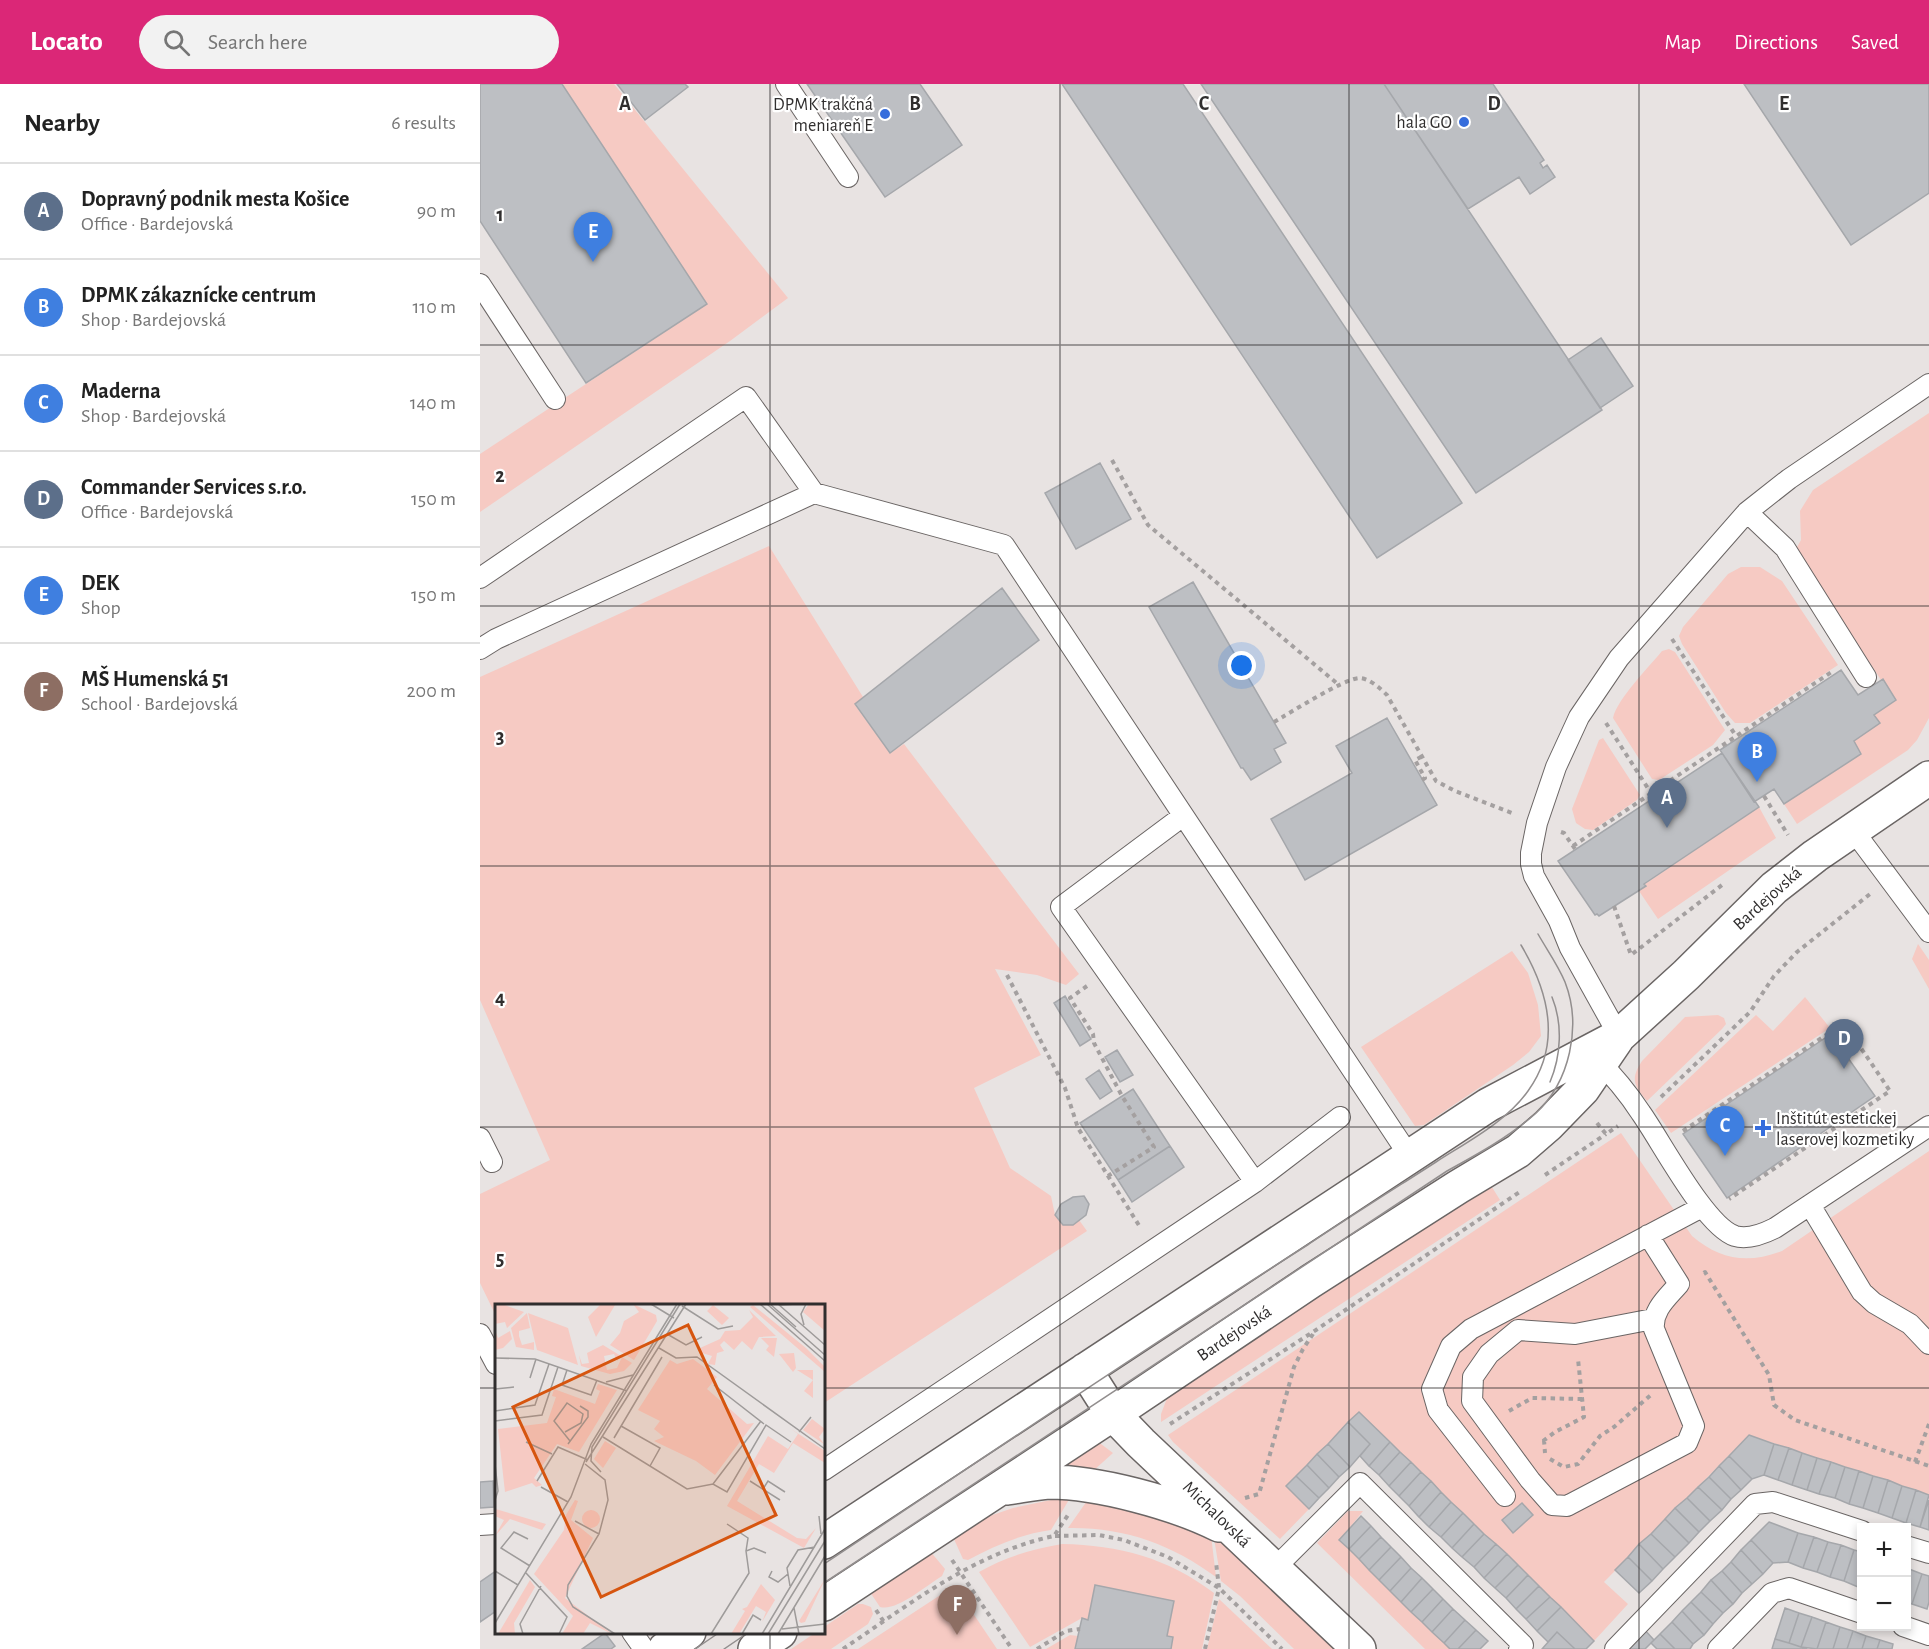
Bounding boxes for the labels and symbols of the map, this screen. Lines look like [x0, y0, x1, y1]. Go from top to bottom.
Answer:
text: A [619, 94, 631, 114]
text: B [909, 94, 921, 114]
text: C [1199, 94, 1210, 114]
text: D [1487, 94, 1501, 114]
text: E [1779, 94, 1789, 114]
place label: DPMK trakčná meniareň E [773, 96, 873, 135]
marker: DPMK trakčná meniareň E [878, 107, 892, 121]
place label: hala GO [1396, 114, 1452, 132]
marker: hala GO [1457, 115, 1471, 129]
text: 1 [496, 205, 504, 225]
pin: E [574, 212, 612, 262]
text: 2 [495, 466, 505, 486]
your location [1227, 651, 1256, 680]
text: 3 [496, 727, 504, 747]
pin: B [1738, 732, 1776, 782]
pin: A [1648, 778, 1686, 828]
street label: Bardejovská [1730, 864, 1805, 934]
text: 4 [495, 988, 505, 1008]
pin: D [1824, 1020, 1864, 1069]
pin: C [1706, 1106, 1744, 1156]
place label: Inštitút estetickej laserovej kozmetiky [1776, 1110, 1914, 1149]
marker: Inštitút estetickej laserovej kozmetiky [1754, 1119, 1772, 1137]
text: 5 [496, 1249, 504, 1269]
street label: Bardejovská [1194, 1303, 1275, 1365]
inset map [495, 1304, 825, 1634]
street label: Michalovská [1179, 1478, 1254, 1551]
pin: F [938, 1586, 976, 1635]

